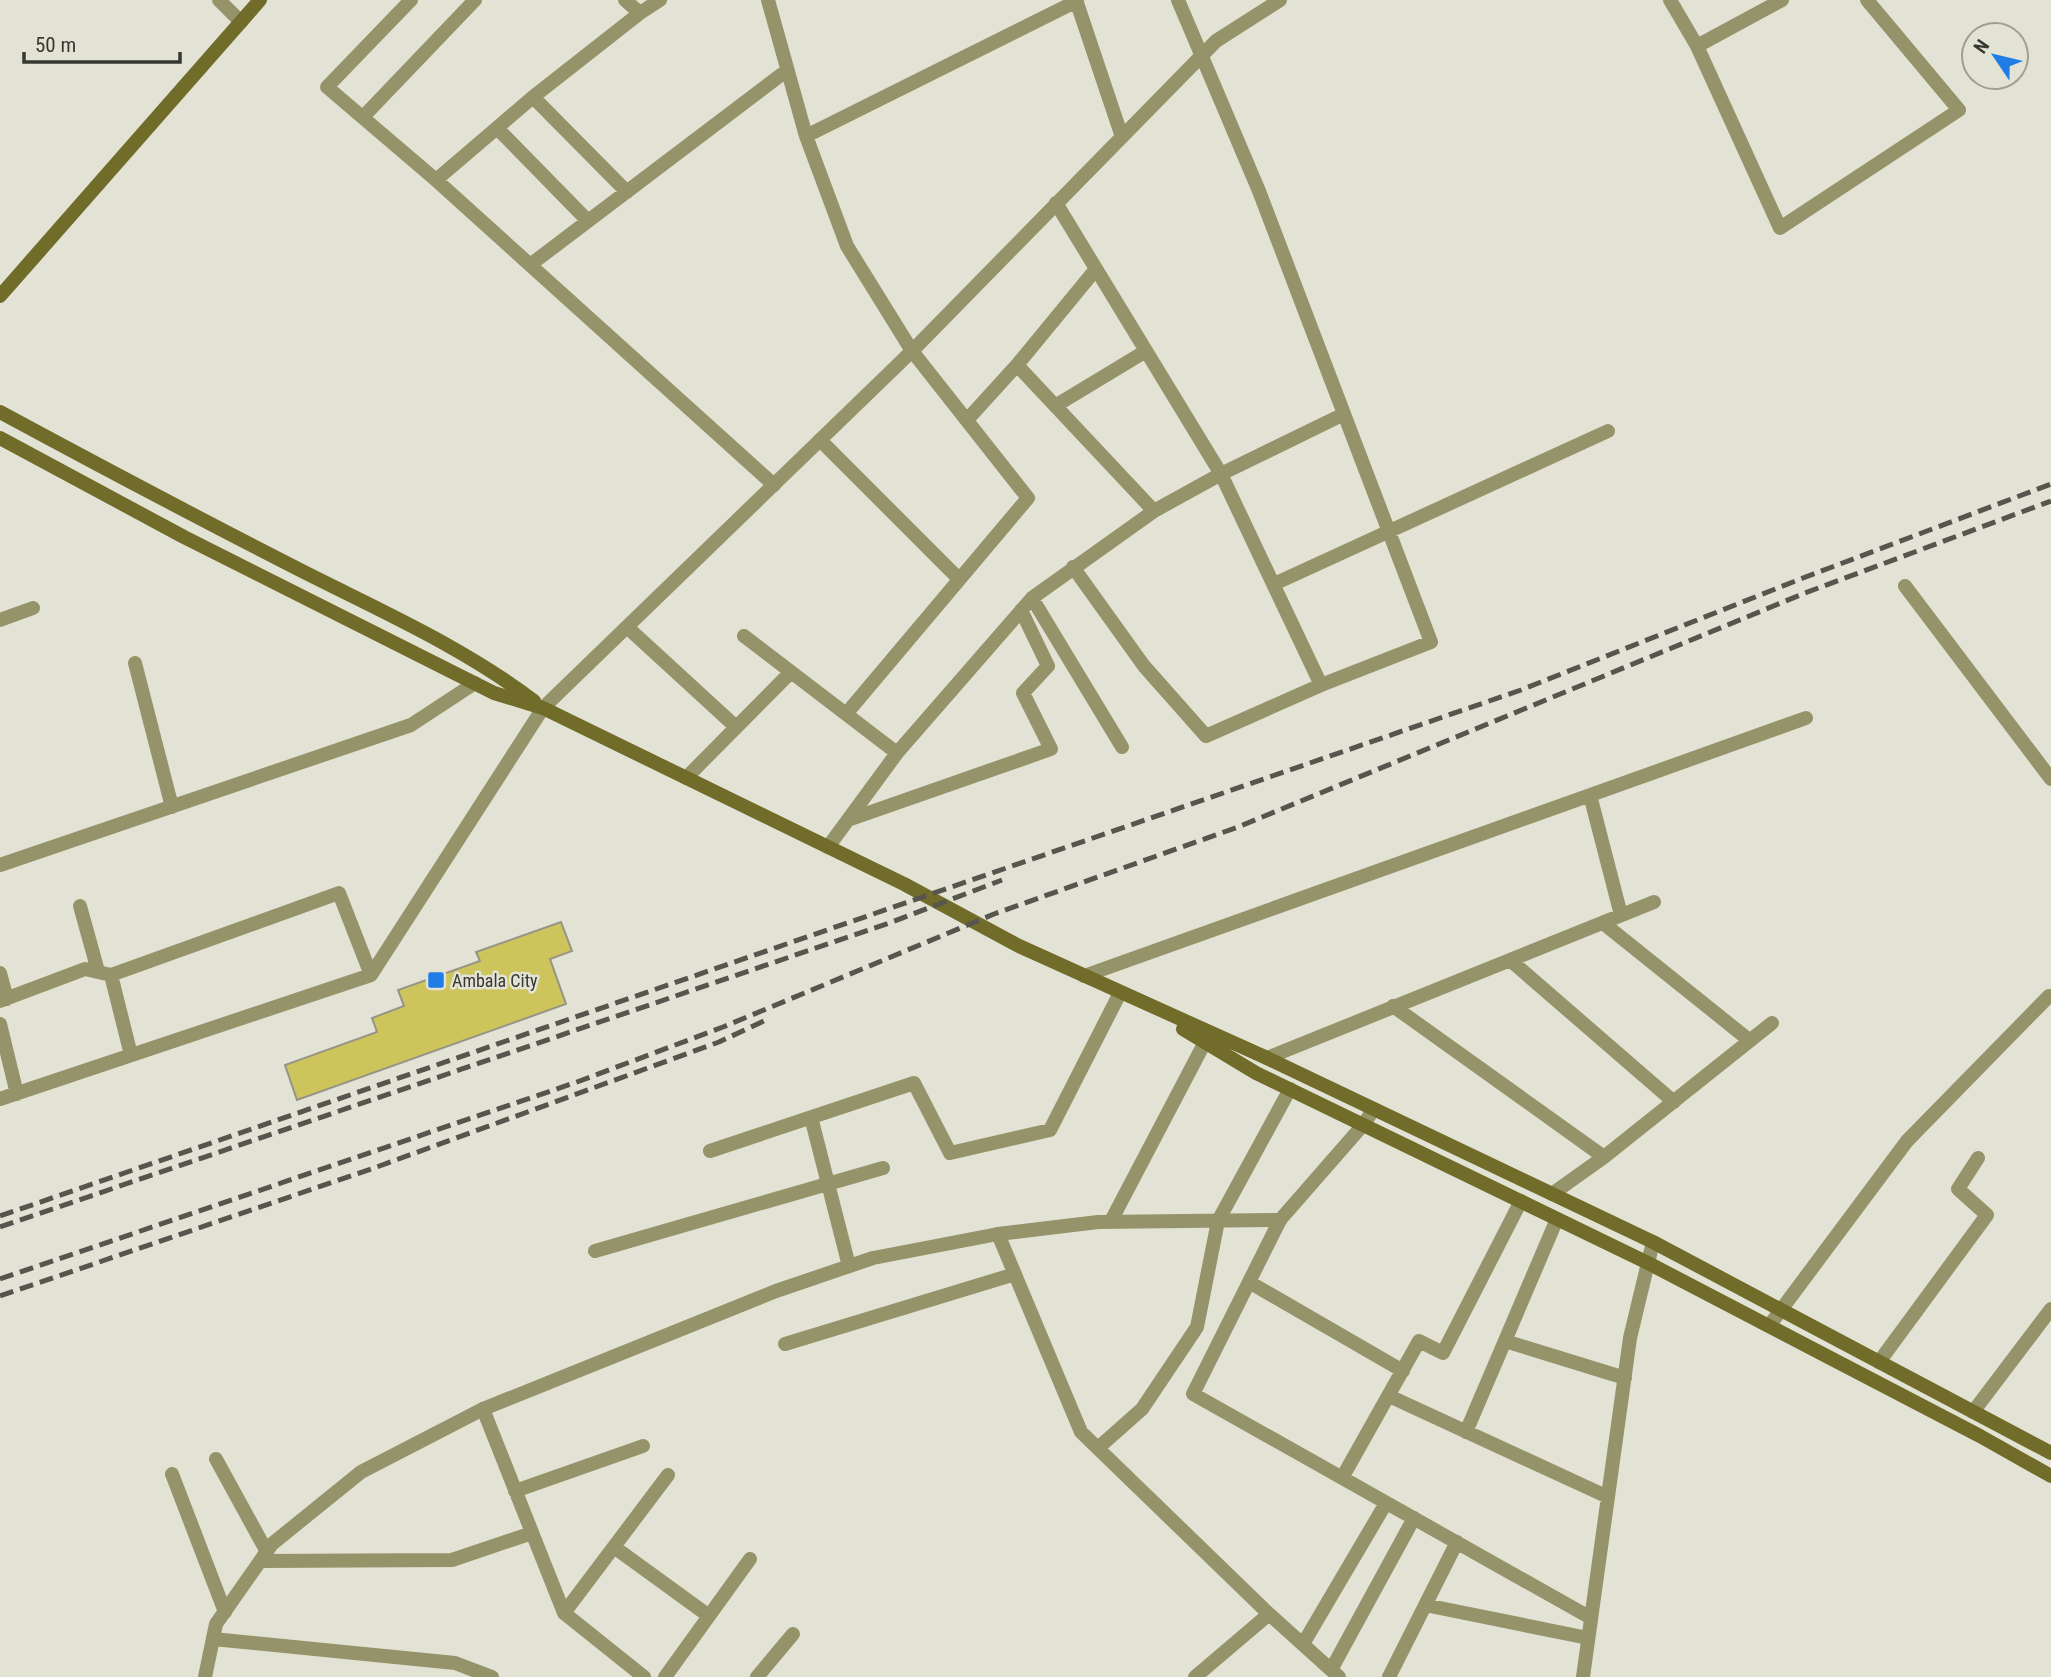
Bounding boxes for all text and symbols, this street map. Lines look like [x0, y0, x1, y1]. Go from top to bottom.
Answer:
scale bar [24, 21, 180, 65]
north arrow [1960, 21, 2030, 91]
text: 50 m [35, 33, 76, 57]
text: N [1969, 35, 1994, 58]
marker: Ambala City [426, 970, 446, 990]
place label: Ambala City [452, 970, 538, 991]

